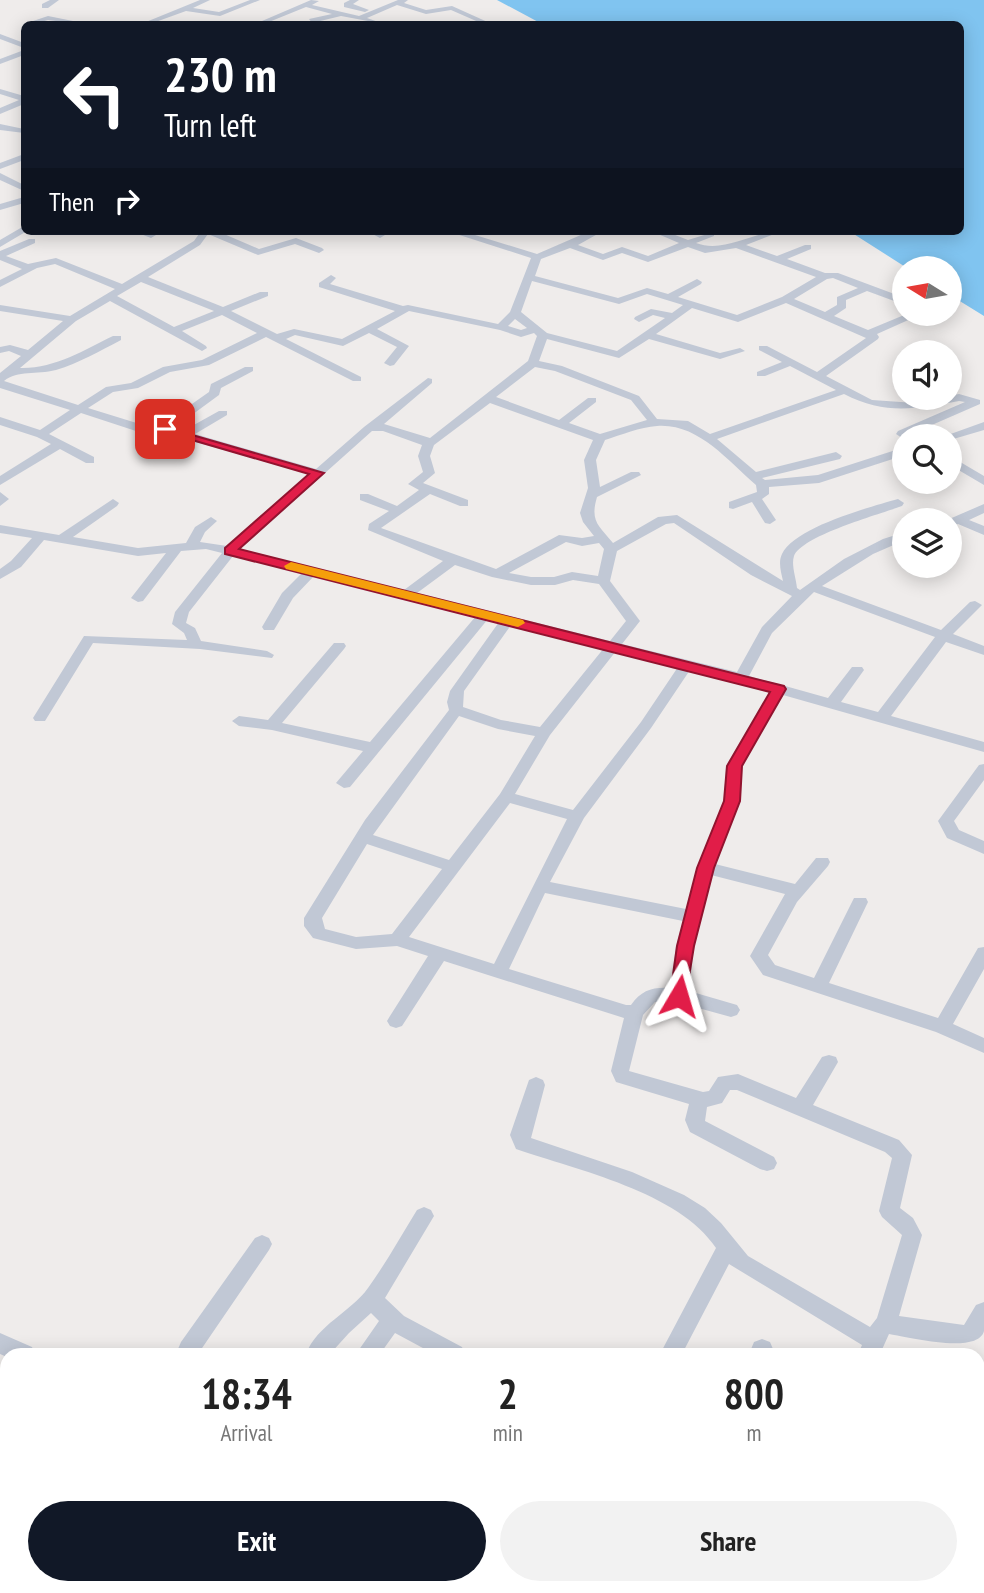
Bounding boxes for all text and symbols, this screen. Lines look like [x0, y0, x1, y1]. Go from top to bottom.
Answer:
text: 230 m [164, 42, 277, 106]
icon: left [49, 49, 140, 140]
text: Turn left [164, 104, 256, 146]
icon: right [108, 182, 146, 220]
text: Then [49, 185, 94, 218]
north arrow [892, 256, 962, 326]
map controls [892, 256, 962, 578]
button: sound [892, 340, 962, 410]
pin [135, 399, 195, 459]
icon: arrive [146, 410, 184, 448]
button: search [892, 424, 962, 494]
button: layers [892, 508, 962, 578]
position arrow [642, 959, 716, 1033]
text: 18:34 [201, 1366, 292, 1421]
text: 2 [498, 1366, 518, 1421]
text: 800 [724, 1366, 784, 1421]
text: Arrival [220, 1418, 272, 1447]
text: min [493, 1418, 523, 1447]
text: m [746, 1418, 761, 1447]
button: Exit [28, 1501, 486, 1581]
button: Share [500, 1501, 957, 1581]

